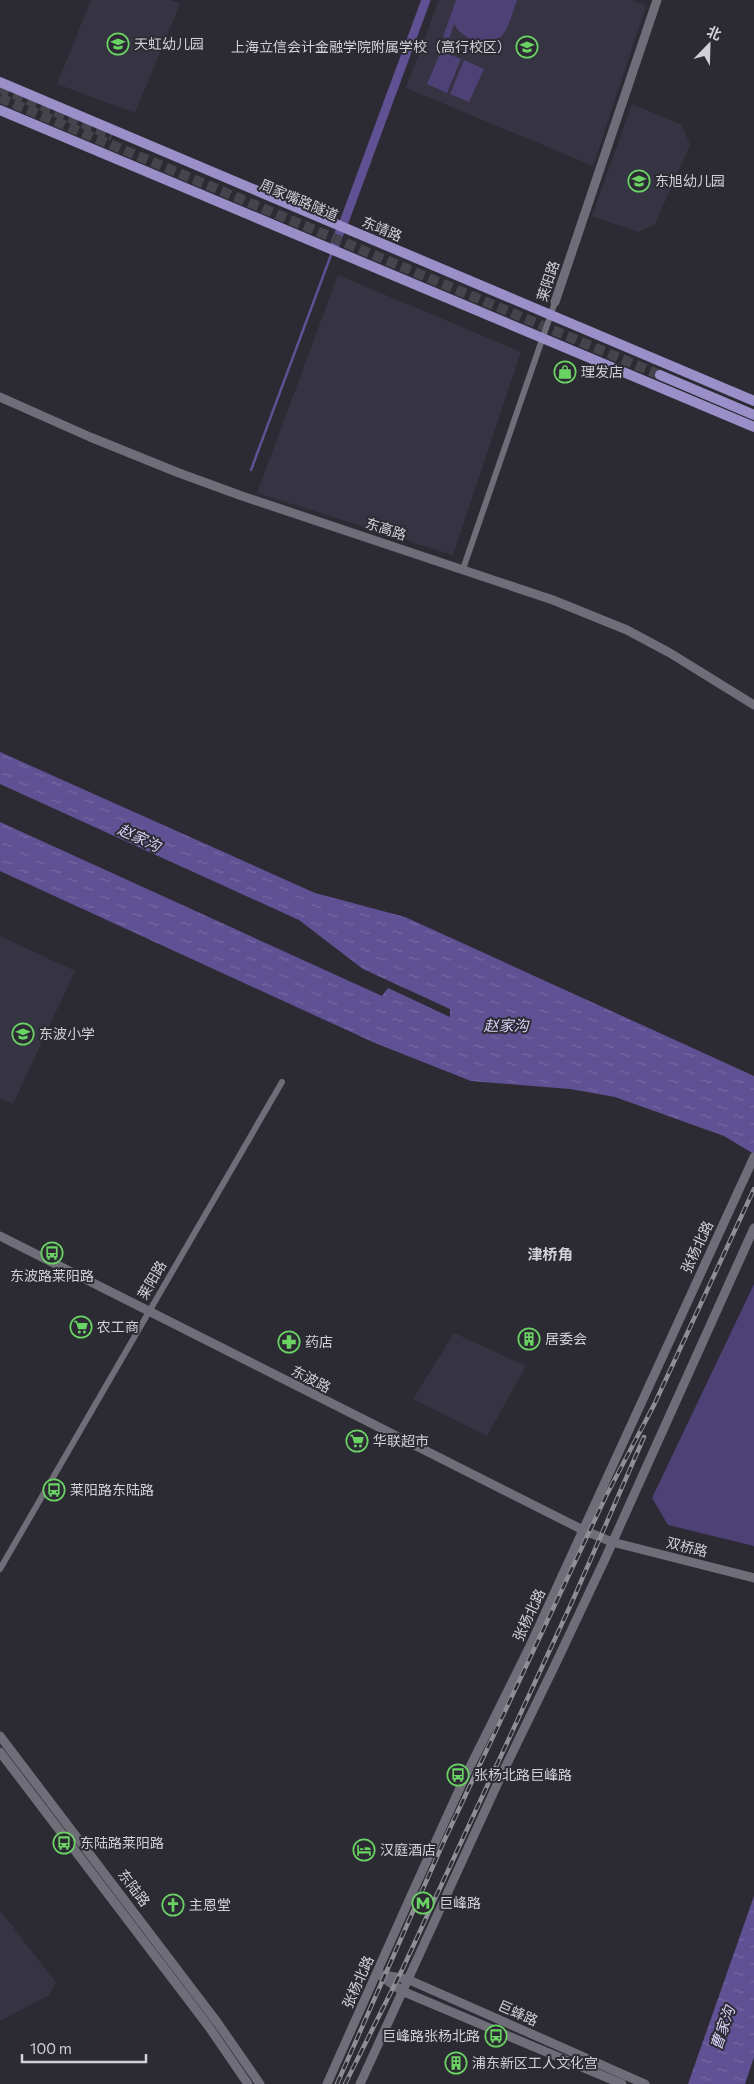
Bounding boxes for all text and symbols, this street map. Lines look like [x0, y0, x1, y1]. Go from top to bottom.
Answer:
north arrow [684, 20, 734, 70]
text: 北 [705, 22, 724, 43]
school or university icon: 天虹幼儿园 [106, 32, 130, 56]
place label: 天虹幼儿园 [134, 35, 204, 52]
school or university icon: 上海立信会计金融学院附属学校（高行校区） [515, 35, 539, 59]
place label: 上海立信会计金融学院附属学校（高行校区） [231, 38, 511, 55]
school or university icon: 东旭幼儿园 [627, 169, 651, 193]
place label: 东旭幼儿园 [655, 172, 725, 189]
street label: 周家嘴路隧道 [257, 175, 341, 224]
street label: 东靖路 [360, 213, 405, 245]
street label: 莱阳路 [533, 258, 562, 303]
shop icon: 理发店 [553, 360, 577, 384]
place label: 理发店 [581, 363, 623, 380]
street label: 东高路 [364, 514, 409, 543]
water label: 赵家沟 [115, 819, 165, 856]
water label: 赵家沟 [483, 1016, 530, 1034]
school or university icon: 东波小学 [11, 1022, 35, 1046]
place label: 东波小学 [39, 1025, 95, 1042]
street label: 张杨北路 [677, 1218, 716, 1276]
bus stop icon: 东波路莱阳路 [40, 1241, 64, 1265]
district label: 津桥角 [527, 1245, 573, 1263]
street label: 莱阳路 [134, 1257, 169, 1302]
place label: 东波路莱阳路 [10, 1267, 94, 1284]
supermarket icon: 农工商 [69, 1315, 93, 1339]
place label: 农工商 [97, 1318, 139, 1335]
building icon: 居委会 [517, 1327, 541, 1351]
pharmacy icon: 药店 [277, 1330, 301, 1354]
place label: 居委会 [545, 1330, 587, 1347]
place label: 药店 [305, 1333, 333, 1350]
street label: 东波路 [289, 1361, 334, 1396]
supermarket icon: 华联超市 [345, 1429, 369, 1453]
place label: 华联超市 [373, 1432, 429, 1449]
bus stop icon: 莱阳路东陆路 [42, 1478, 66, 1502]
place label: 莱阳路东陆路 [70, 1481, 154, 1498]
street label: 双桥路 [665, 1533, 710, 1560]
street label: 张杨北路 [509, 1586, 548, 1644]
bus stop icon: 张杨北路巨峰路 [446, 1763, 470, 1787]
place label: 张杨北路巨峰路 [474, 1766, 572, 1783]
bus stop icon: 东陆路莱阳路 [52, 1831, 76, 1855]
place label: 东陆路莱阳路 [80, 1834, 164, 1851]
hotel icon: 汉庭酒店 [352, 1838, 376, 1862]
place label: 汉庭酒店 [380, 1841, 436, 1858]
street label: 东陆路 [115, 1866, 154, 1910]
metro station icon: 巨峰路 [411, 1891, 435, 1915]
church icon: 主恩堂 [161, 1893, 185, 1917]
place label: 巨峰路 [439, 1894, 481, 1911]
place label: 主恩堂 [189, 1896, 231, 1913]
street label: 张杨北路 [338, 1953, 377, 2011]
street label: 巨蜂路 [496, 1996, 541, 2029]
water label: 曹家沟 [706, 2002, 739, 2052]
bus stop icon: 巨峰路张杨北路 [484, 2024, 508, 2048]
place label: 巨峰路张杨北路 [382, 2027, 480, 2044]
scale bar [22, 2032, 146, 2064]
text: 100 m [30, 2039, 72, 2057]
building icon: 浦东新区工人文化宫 [444, 2051, 468, 2075]
place label: 浦东新区工人文化宫 [472, 2054, 598, 2071]

